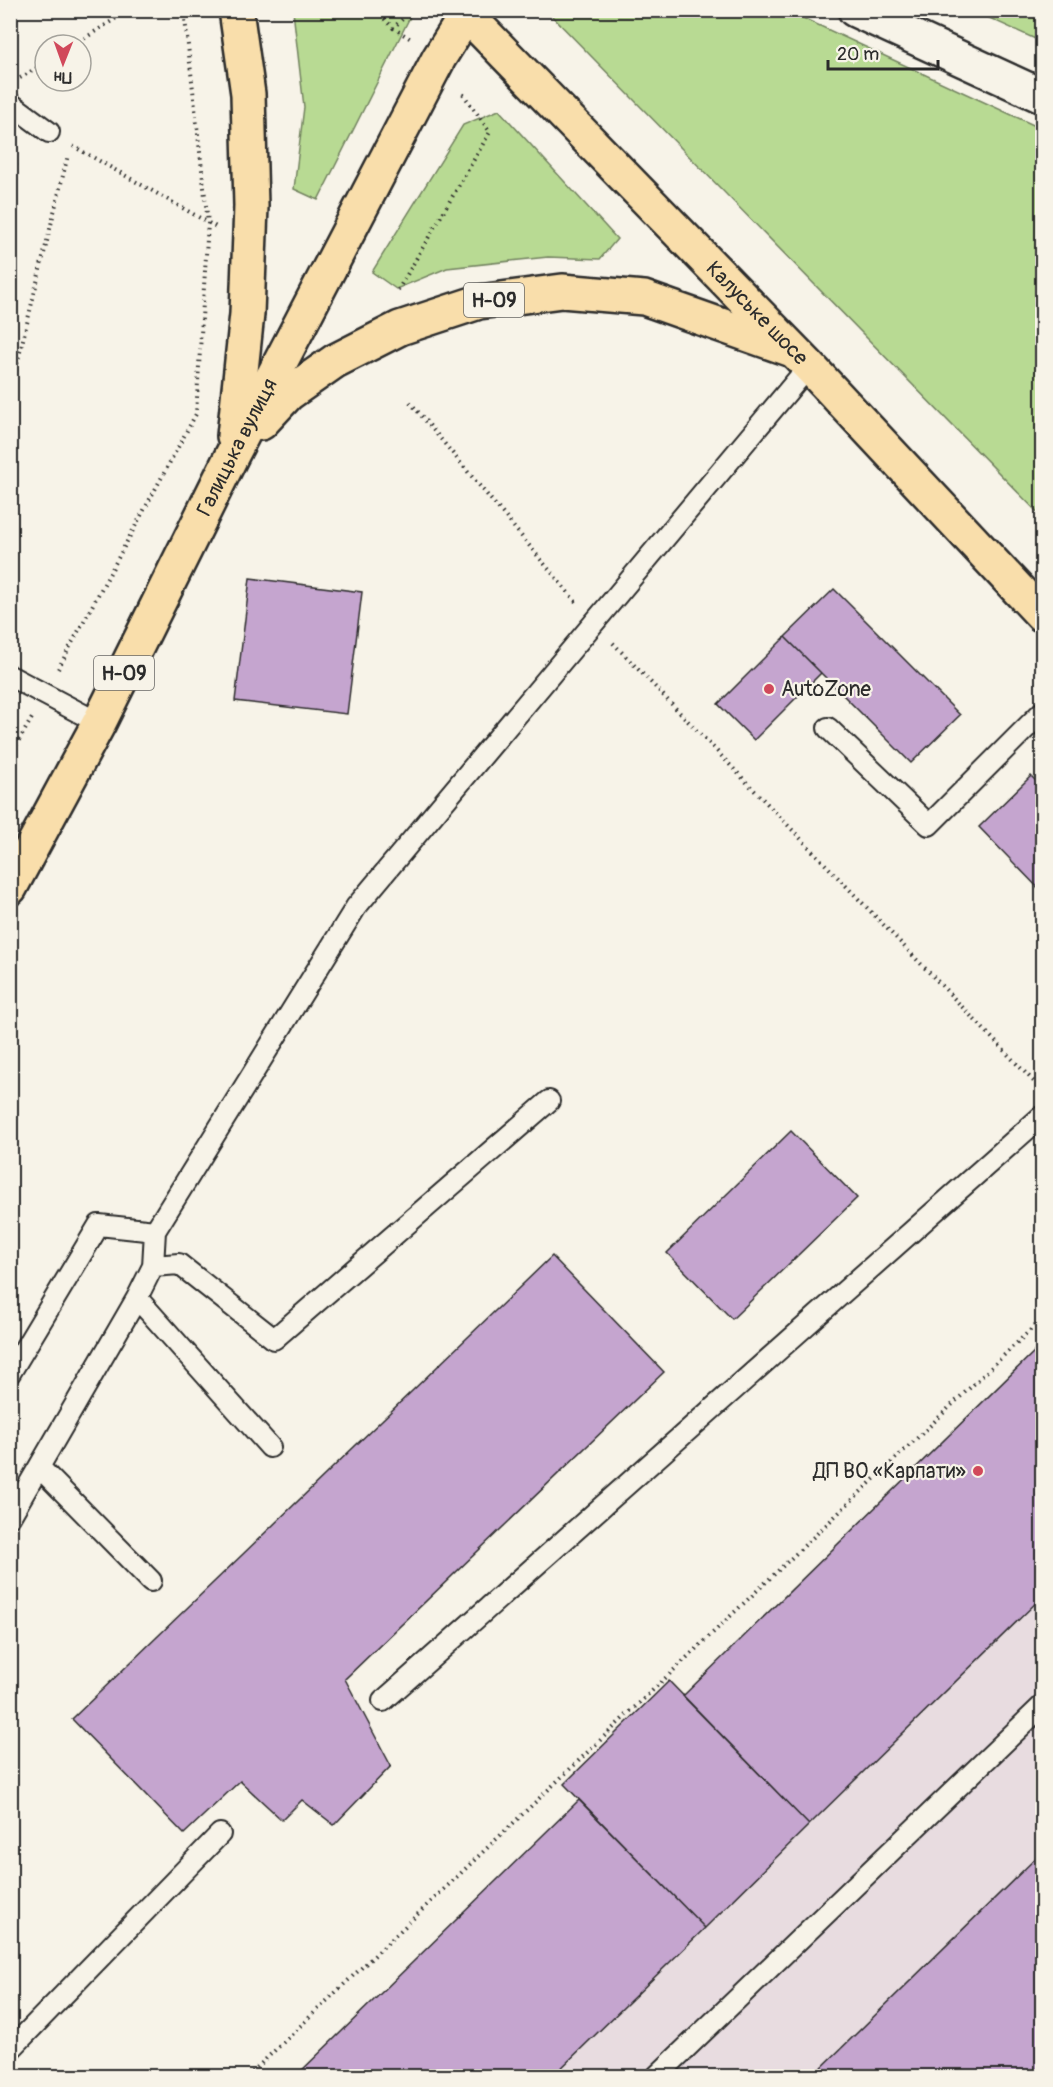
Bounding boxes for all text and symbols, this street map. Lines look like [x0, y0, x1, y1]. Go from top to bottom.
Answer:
north arrow [33, 33, 93, 93]
scale bar [828, 33, 938, 71]
text: 20 m [837, 43, 879, 66]
text: Пн [54, 67, 72, 87]
street label: Калуське шосе [700, 255, 814, 372]
road number: Н-09 [464, 283, 524, 317]
street label: Галицька вулиця [191, 374, 284, 520]
road number: Н-09 [94, 656, 154, 690]
place label: AutoZone [781, 676, 872, 703]
marker: AutoZone [762, 682, 776, 696]
place label: ДП ВО «Карпати» [812, 1458, 966, 1485]
marker: ДП ВО «Карпати» [971, 1464, 985, 1478]

